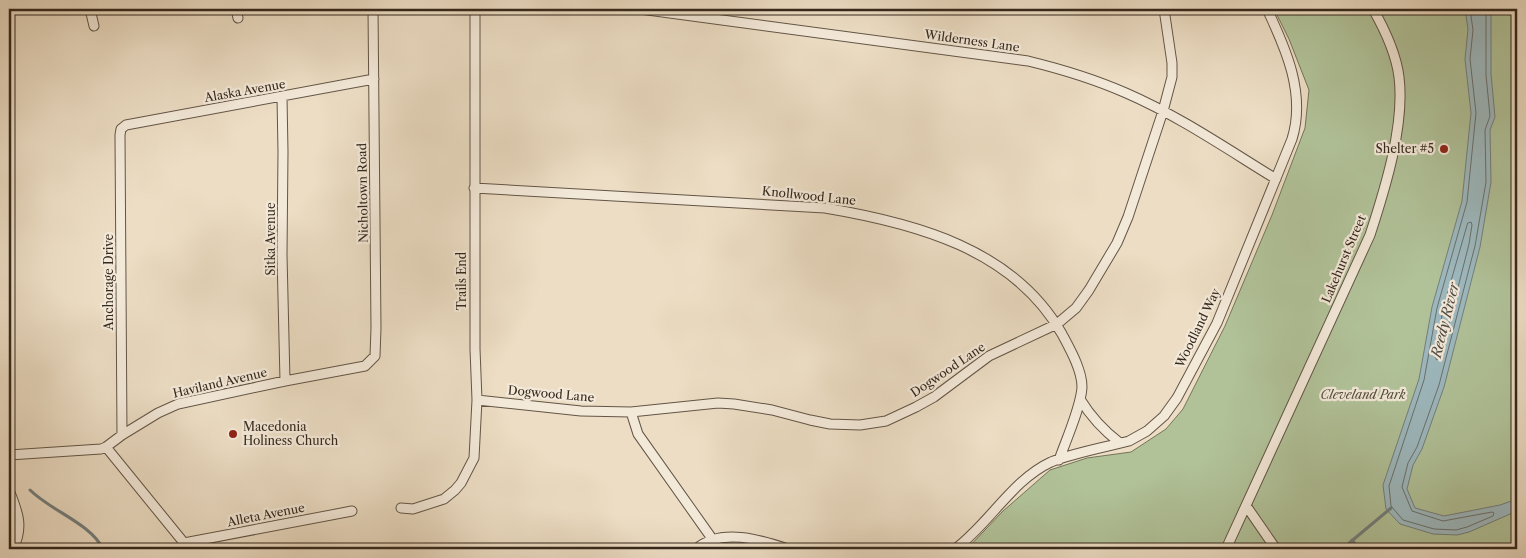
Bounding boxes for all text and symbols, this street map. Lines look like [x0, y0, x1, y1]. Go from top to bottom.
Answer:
street label: Wilderness Lane [923, 26, 1021, 55]
street label: Alaska Avenue [202, 76, 287, 105]
place label: Shelter #5 [1376, 141, 1434, 156]
street label: Nicholtown Road [354, 142, 371, 243]
marker: Shelter #5 [1438, 143, 1450, 155]
street label: Knollwood Lane [761, 183, 857, 208]
street label: Sitka Avenue [263, 202, 278, 276]
street label: Lakehurst Street [1318, 212, 1369, 305]
street label: Anchorage Drive [101, 234, 116, 331]
street label: Trails End [454, 251, 469, 310]
water label: Reedy River [1427, 279, 1463, 360]
street label: Woodland Way [1171, 285, 1223, 371]
street label: Dogwood Lane [908, 339, 988, 400]
street label: Haviland Avenue [171, 364, 269, 401]
street label: Dogwood Lane [507, 382, 595, 405]
park label: Cleveland Park [1320, 387, 1406, 402]
place label: Macedonia Holiness Church [243, 419, 339, 448]
marker: Macedonia Holiness Church [227, 428, 239, 440]
street label: Alleta Avenue [225, 500, 306, 530]

